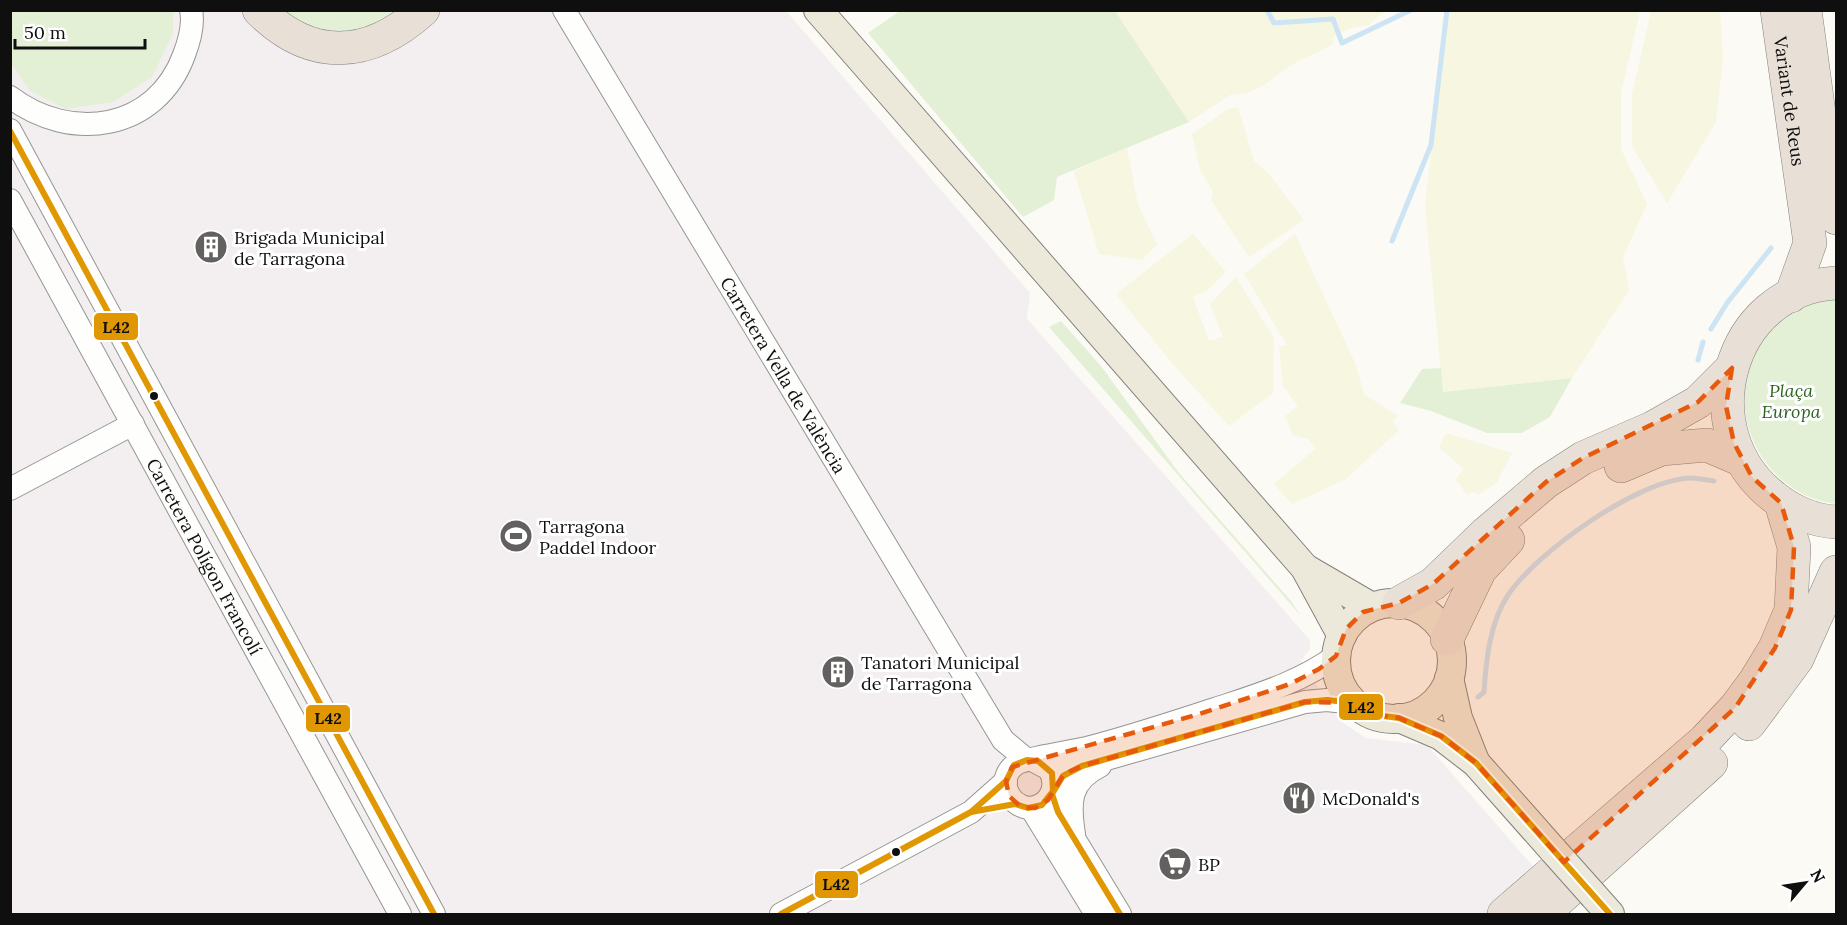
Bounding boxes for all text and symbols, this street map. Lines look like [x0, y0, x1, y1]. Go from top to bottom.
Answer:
scale bar [15, 12, 146, 50]
text: 50 m [24, 21, 66, 44]
street label: Variant de Reus [1769, 34, 1810, 167]
place label: Brigada Municipal de Tarragona [234, 226, 385, 270]
building icon: Brigada Municipal de Tarragona [193, 229, 229, 265]
street label: Carretera Vella de València [716, 273, 852, 478]
line badge: L42 [93, 312, 139, 341]
text: L42 [102, 317, 130, 337]
park label: Plaça Europa [1761, 379, 1821, 423]
unlabelled marker [148, 390, 160, 402]
street label: Carretera Polígon Francolí [142, 454, 268, 659]
place label: Tarragona Paddel Indoor [539, 515, 657, 559]
sports icon: Tarragona Paddel Indoor [498, 518, 534, 554]
place label: Tanatori Municipal de Tarragona [861, 651, 1019, 695]
building icon: Tanatori Municipal de Tarragona [820, 654, 856, 690]
line badge: L42 [1338, 693, 1384, 721]
text: L42 [1347, 697, 1375, 717]
line badge: L42 [305, 704, 351, 733]
text: L42 [314, 708, 342, 728]
restaurant icon: McDonald's [1281, 780, 1317, 816]
place label: McDonald's [1322, 787, 1420, 810]
unlabelled marker [890, 846, 902, 858]
supermarket icon: BP [1157, 846, 1193, 882]
place label: BP [1198, 853, 1220, 876]
north arrow [1775, 853, 1835, 913]
text: N [1806, 865, 1830, 886]
line badge: L42 [814, 870, 859, 899]
text: L42 [822, 874, 850, 894]

